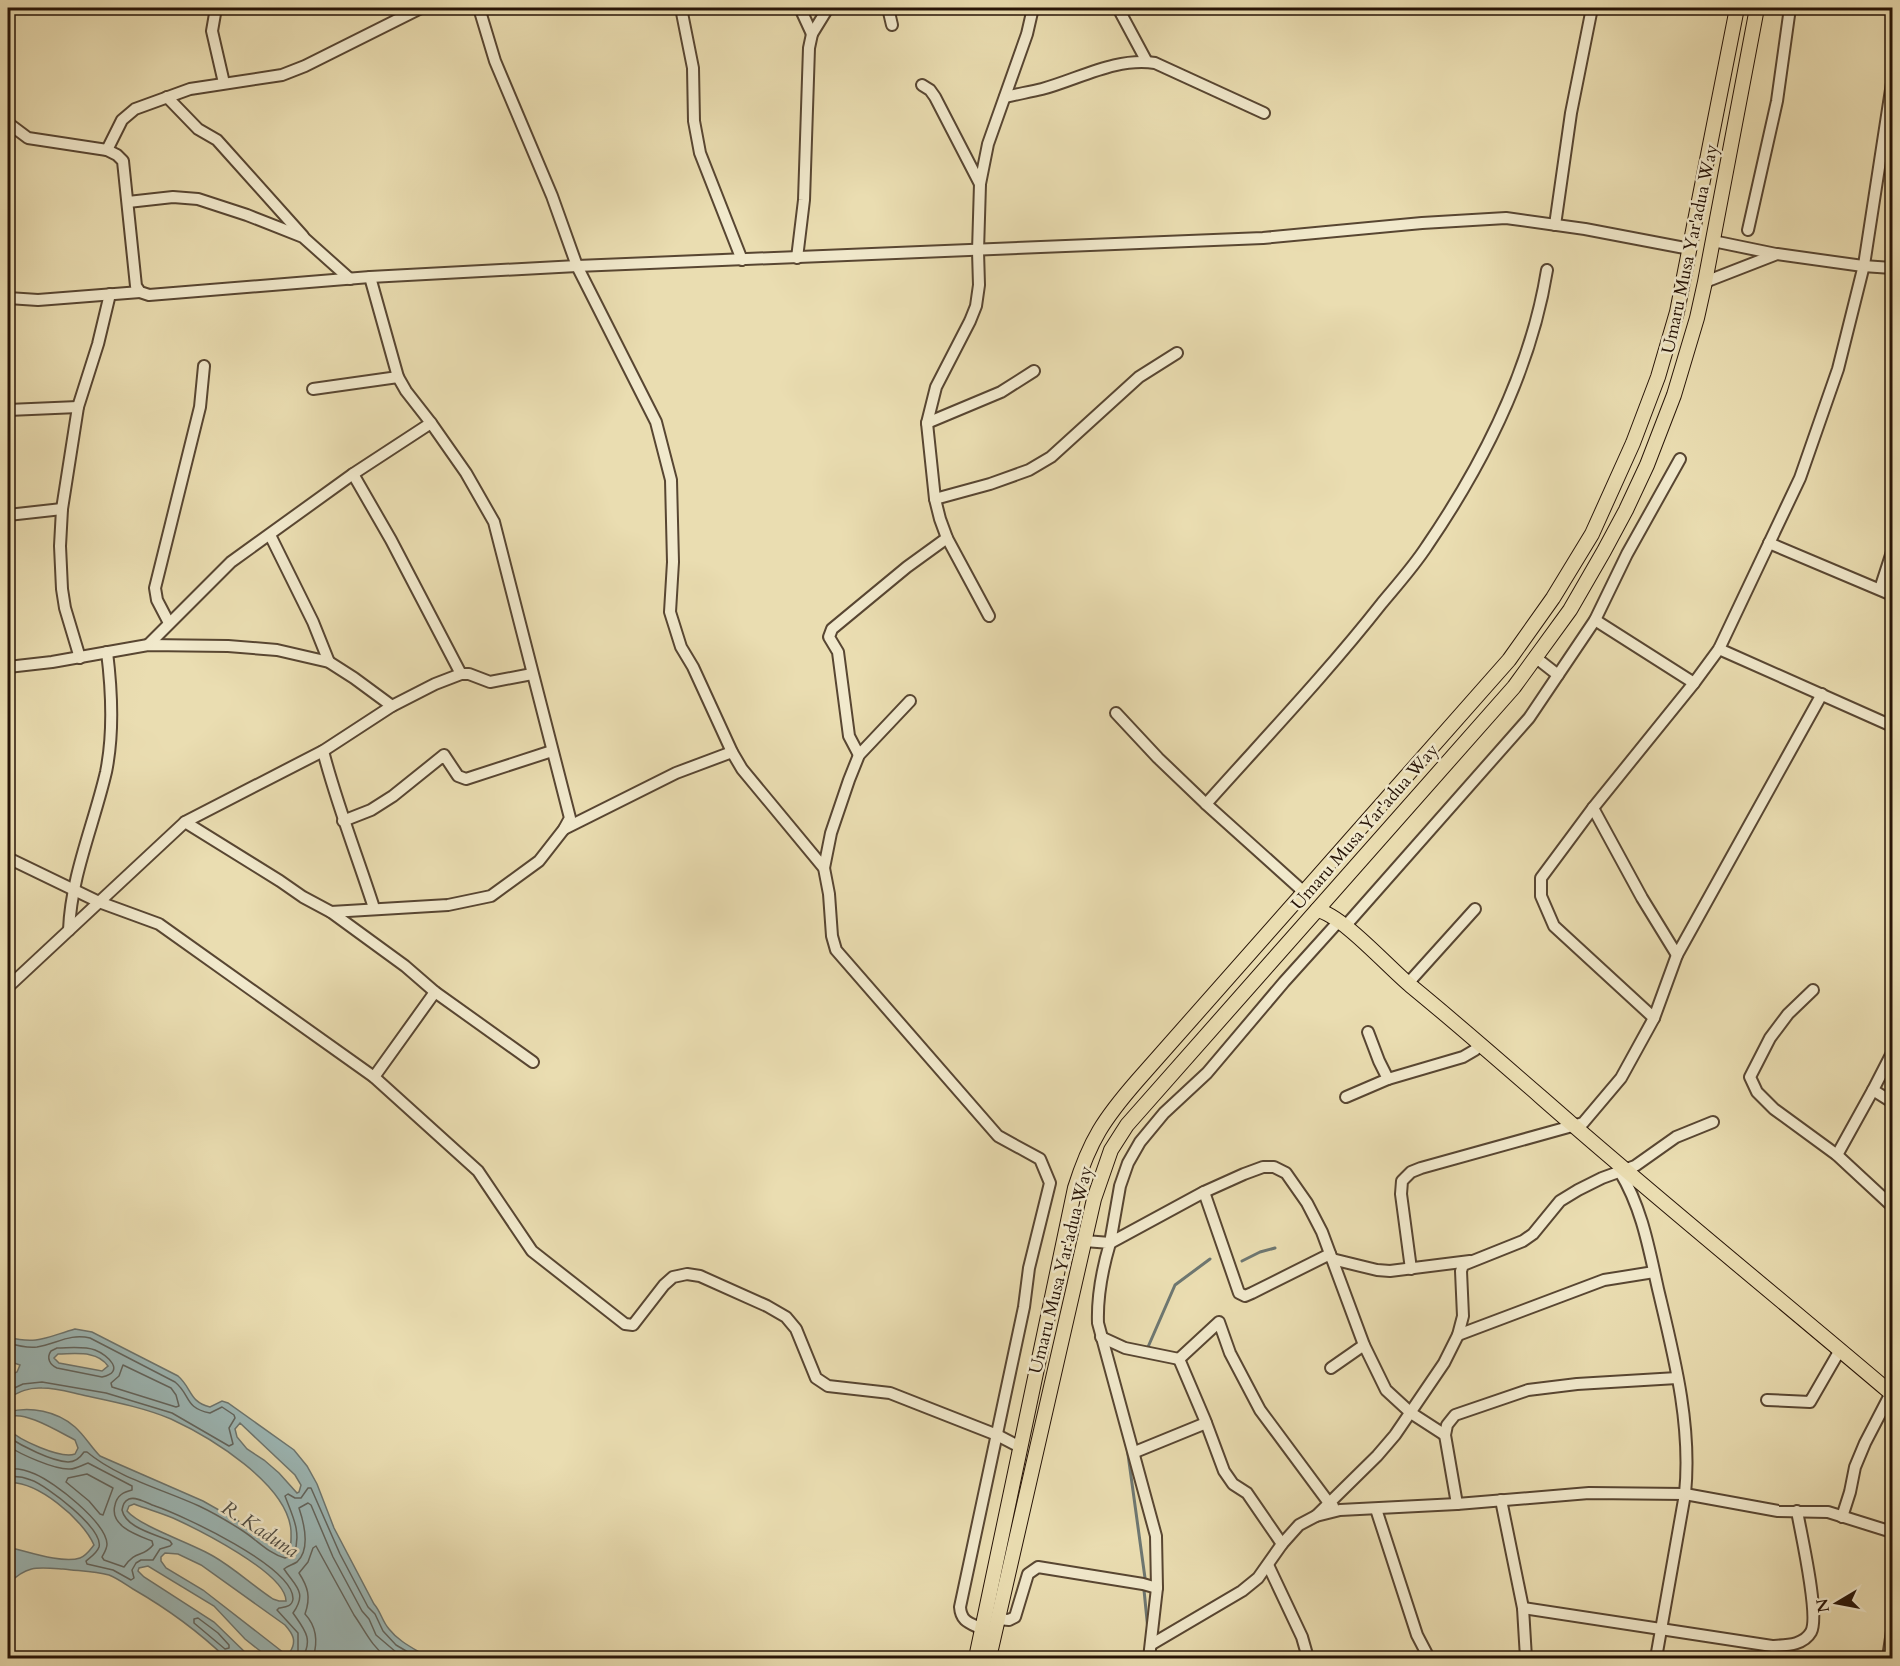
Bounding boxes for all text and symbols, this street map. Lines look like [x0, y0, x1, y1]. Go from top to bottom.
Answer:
street label: Umaru Musa Yar'adua Way [1656, 142, 1725, 356]
street label: Umaru Musa Yar'adua Way [1286, 738, 1445, 916]
street label: Umaru Musa Yar'adua Way [1023, 1163, 1099, 1377]
water label: R. Kaduna [216, 1494, 304, 1564]
north arrow [1807, 1573, 1867, 1633]
text: N [1811, 1597, 1835, 1614]

